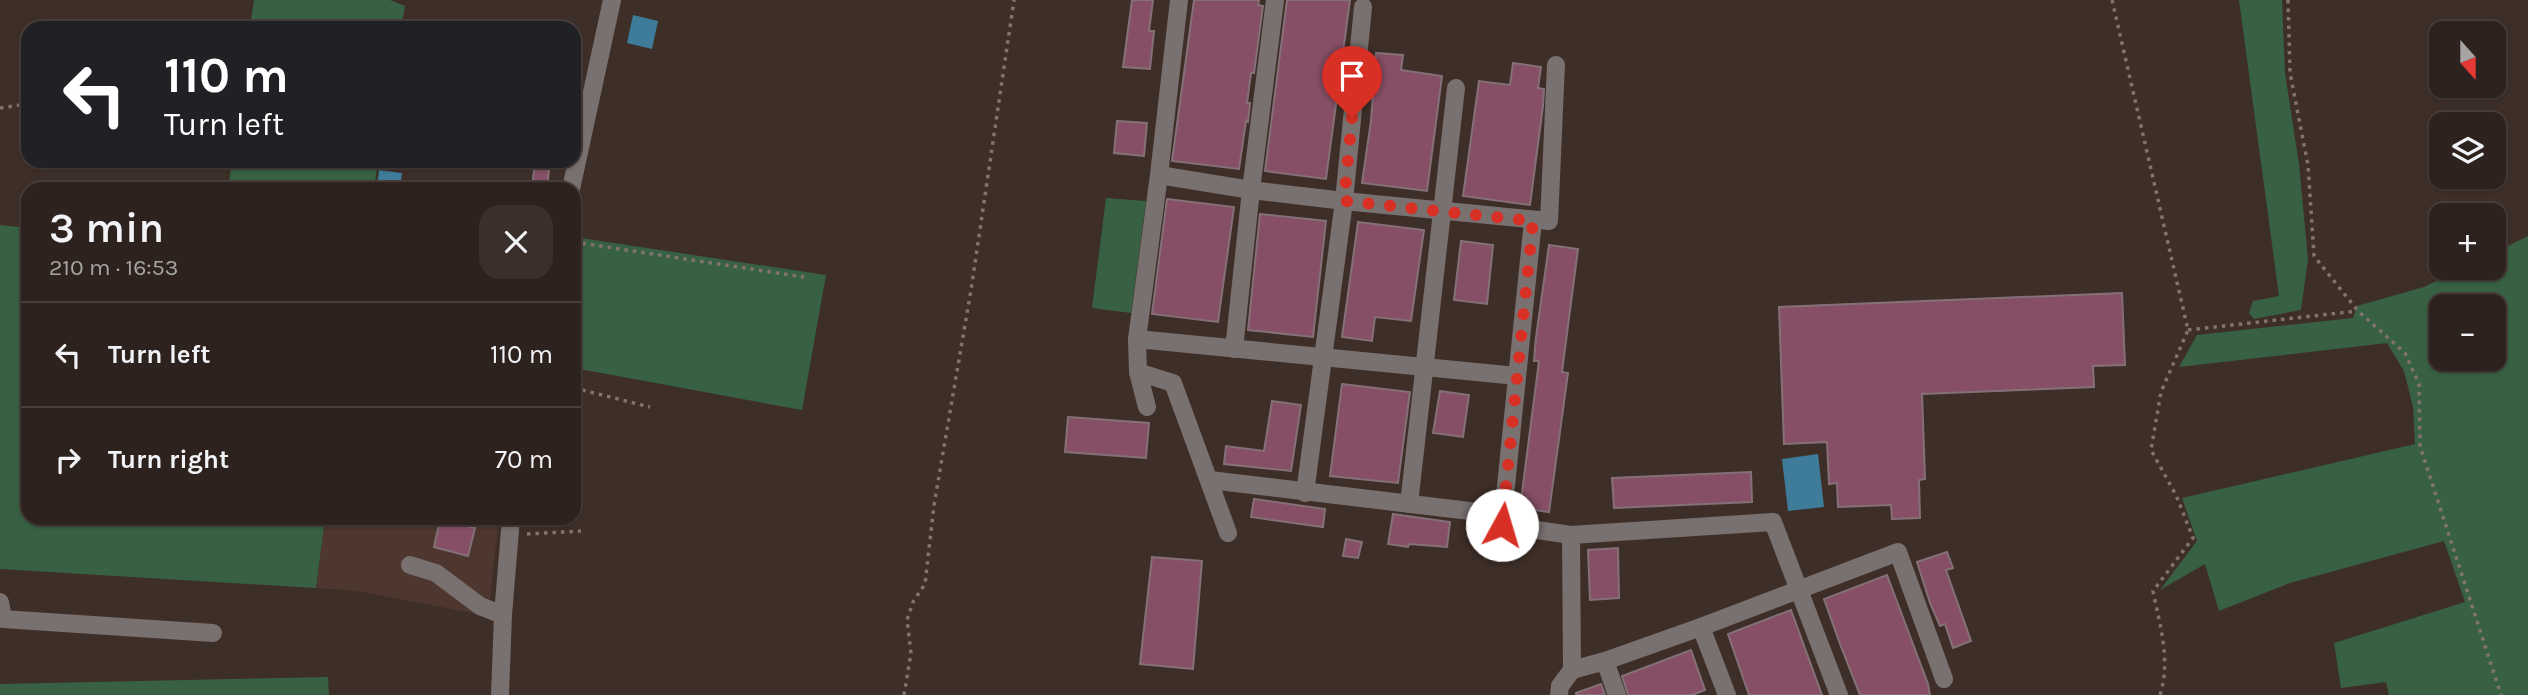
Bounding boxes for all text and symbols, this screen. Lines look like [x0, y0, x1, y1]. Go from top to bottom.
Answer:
north arrow [2429, 21, 2506, 98]
map controls [2429, 21, 2506, 371]
pin [1322, 46, 1382, 118]
text: 110 m [164, 47, 289, 104]
icon: left [49, 49, 140, 140]
icon: arrive [1333, 57, 1371, 95]
text: Turn left [164, 106, 284, 143]
button: layers [2429, 112, 2506, 189]
text: 3 min [49, 203, 164, 253]
button: + [2429, 203, 2506, 280]
button: close [479, 205, 553, 279]
text: 210 m · 16:53 [49, 254, 178, 281]
button: − [2429, 294, 2506, 371]
icon: left [49, 336, 87, 374]
text: Turn left [108, 339, 210, 370]
text: 110 m [490, 339, 553, 370]
icon: right [49, 441, 87, 479]
text: Turn right [108, 444, 229, 475]
text: 70 m [495, 444, 553, 475]
position arrow [1465, 488, 1539, 562]

